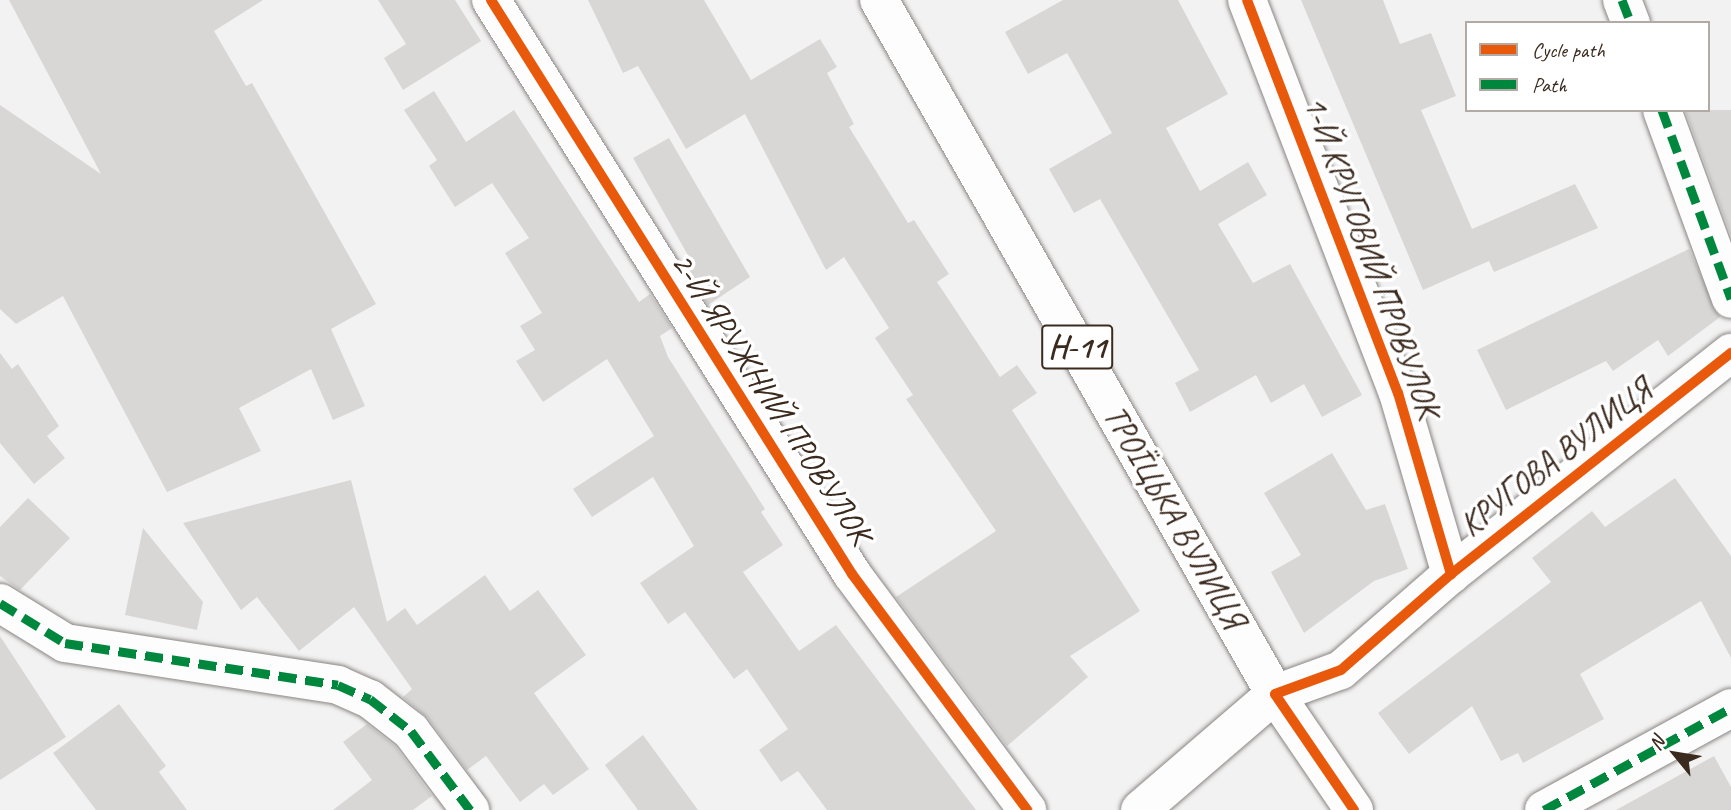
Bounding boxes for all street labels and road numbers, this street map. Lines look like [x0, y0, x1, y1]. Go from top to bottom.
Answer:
street label: 1-Й КРУГОВИЙ ПРОВУЛОК [1294, 91, 1448, 423]
street label: 2-Й ЯРУЖНИЙ ПРОВУЛОК [662, 245, 880, 551]
road number: Н-11 [1040, 318, 1114, 376]
street label: КРУГОВА ВУЛИЦЯ [1452, 371, 1660, 545]
street label: ТРОЇЦЬКА ВУЛИЦЯ [1095, 399, 1253, 635]

